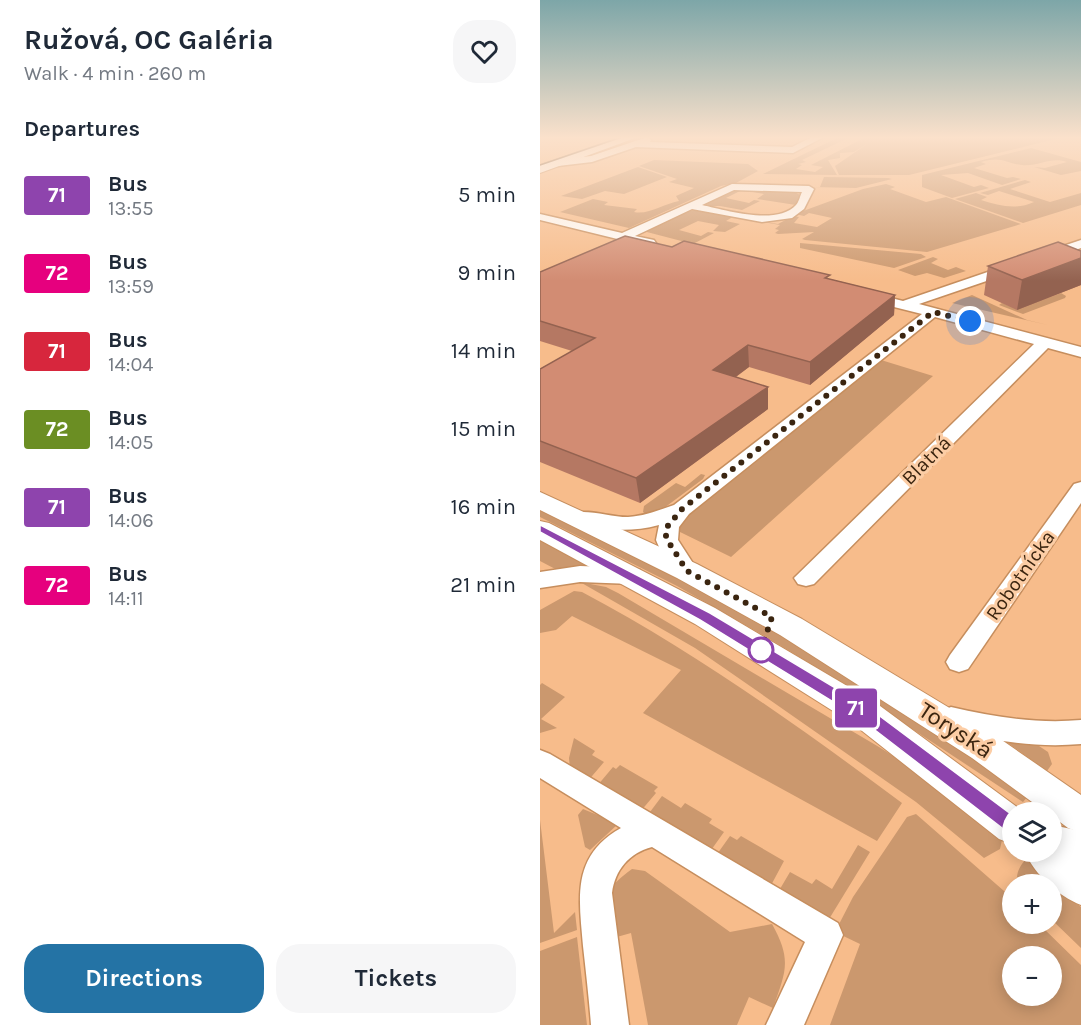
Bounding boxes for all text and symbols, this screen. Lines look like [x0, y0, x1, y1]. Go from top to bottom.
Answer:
button: heart [453, 20, 516, 83]
text: Ružová, OC Galéria [24, 23, 274, 56]
text: Walk · 4 min · 260 m [24, 62, 206, 85]
text: Departures [24, 116, 140, 142]
text: Bus [108, 171, 148, 197]
text: 5 min [458, 182, 516, 208]
text: 71 [48, 183, 66, 207]
text: 13:55 [108, 197, 154, 220]
text: Bus [108, 249, 148, 275]
text: 9 min [458, 260, 516, 286]
text: 72 [45, 261, 69, 285]
text: 13:59 [108, 275, 154, 298]
your location [955, 306, 985, 336]
text: Bus [108, 327, 148, 353]
text: 14 min [451, 338, 516, 364]
text: 71 [48, 339, 66, 363]
text: 14:04 [108, 353, 153, 376]
text: Bus [108, 405, 148, 431]
text: 15 min [451, 416, 516, 442]
text: 72 [45, 417, 69, 441]
text: 14:05 [108, 431, 154, 454]
street label: Blatná [897, 431, 956, 490]
text: Bus [108, 483, 148, 509]
text: 16 min [450, 494, 516, 520]
text: 71 [48, 495, 66, 519]
text: 14:06 [108, 509, 154, 532]
street label: Robotnícka [981, 526, 1060, 625]
text: Bus [108, 561, 148, 587]
text: 21 min [450, 572, 516, 598]
text: 72 [45, 573, 69, 597]
text: 14:11 [108, 587, 144, 610]
unlabelled marker [748, 637, 774, 663]
line badge: 71 [829, 688, 883, 728]
text: 71 [847, 696, 865, 720]
street label: Toryská [914, 696, 998, 764]
map controls [1002, 802, 1062, 1006]
button: layers [1002, 802, 1062, 862]
button: + [1002, 874, 1062, 934]
button: Directions [24, 944, 264, 1013]
button: Tickets [276, 944, 516, 1013]
button: − [1002, 946, 1062, 1006]

